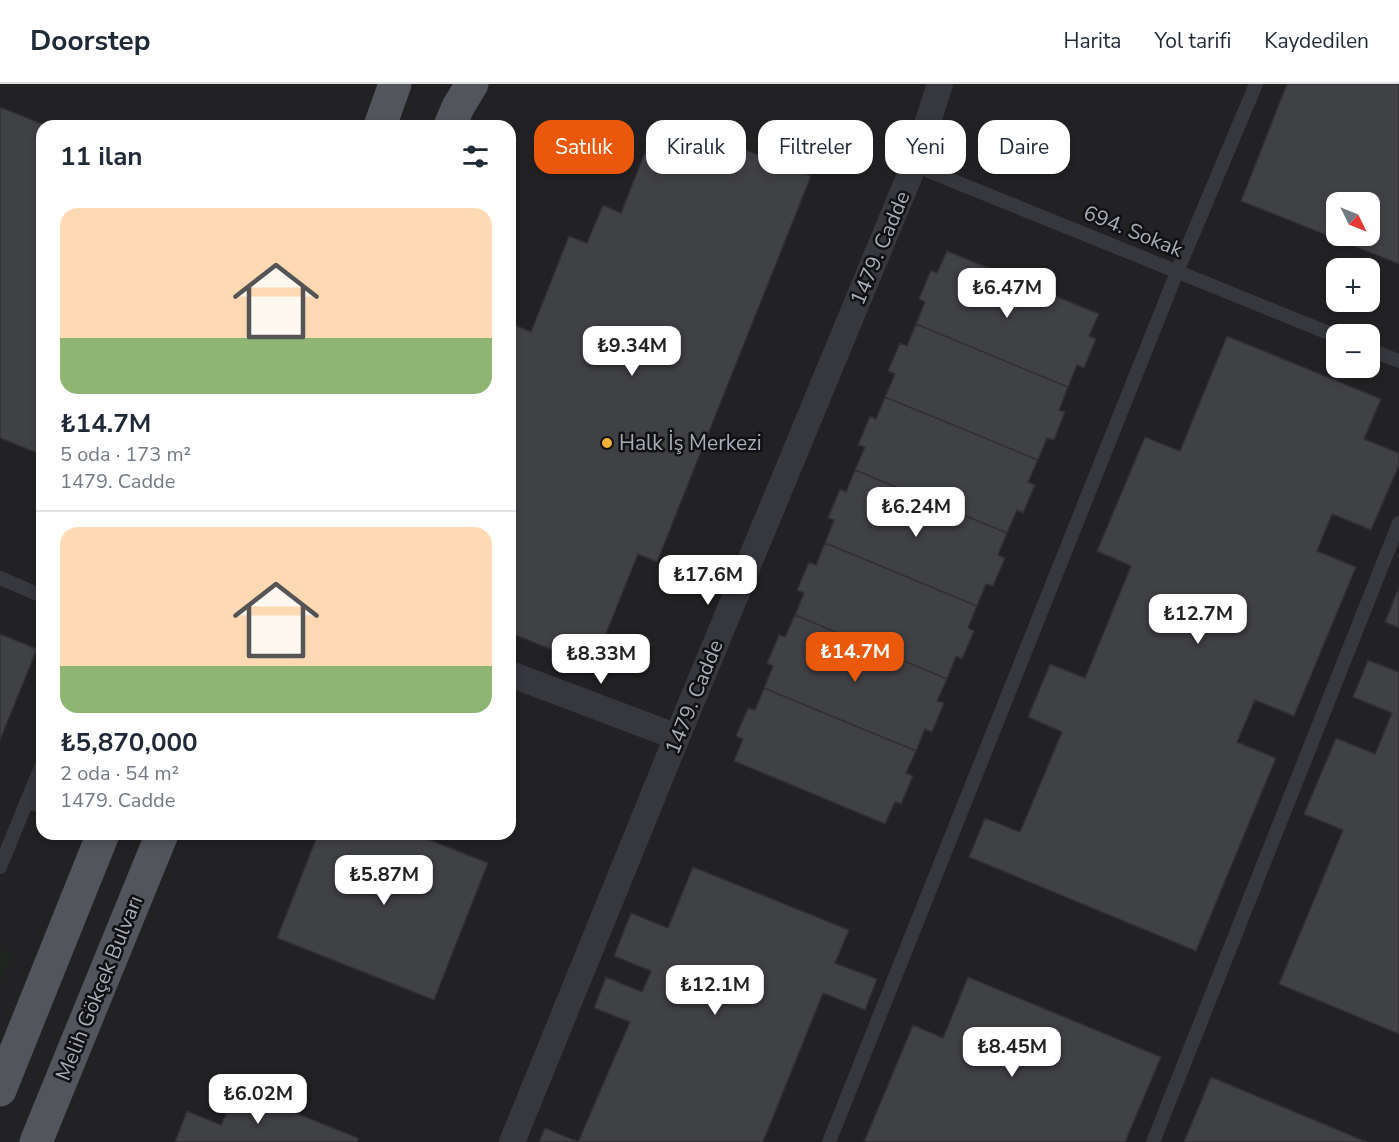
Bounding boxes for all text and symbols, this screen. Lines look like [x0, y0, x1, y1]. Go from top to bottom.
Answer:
text: Doorstep [30, 22, 151, 60]
text: Harita [1063, 27, 1121, 55]
text: Yol tarifi [1154, 27, 1231, 55]
text: Kaydedilen [1264, 27, 1369, 55]
chip: Satılık [534, 120, 634, 174]
chip: Kiralık [646, 120, 746, 174]
chip: Filtreler [758, 120, 873, 174]
chip: Yeni [885, 120, 966, 174]
chip: Daire [978, 120, 1070, 174]
text: 11 ilan [60, 139, 143, 174]
icon: filters [459, 140, 492, 173]
street label: 1479. Cadde [843, 187, 917, 309]
north arrow [1326, 192, 1380, 246]
map controls [1326, 192, 1380, 378]
street label: 694. Sokak [1079, 198, 1187, 264]
icon: home [222, 247, 330, 355]
button: + [1326, 258, 1380, 312]
pin: ₺6.47M [958, 268, 1056, 319]
text: ₺6.47M [972, 274, 1042, 301]
button: − [1326, 324, 1380, 378]
pin: ₺9.34M [583, 326, 681, 377]
text: ₺9.34M [597, 332, 667, 359]
text: ₺14.7M [60, 406, 151, 441]
place label: Halk İş Merkezi [619, 429, 762, 457]
marker: Halk İş Merkezi [600, 436, 614, 450]
text: 5 oda · 173 m² [60, 441, 191, 468]
text: 1479. Cadde [60, 468, 175, 495]
pin: ₺6.24M [867, 487, 965, 538]
text: ₺6.24M [881, 493, 951, 520]
pin: ₺17.6M [659, 555, 757, 606]
text: ₺17.6M [673, 561, 743, 588]
icon: home [222, 566, 330, 674]
pin: ₺12.7M [1149, 594, 1247, 645]
text: ₺12.7M [1163, 600, 1233, 627]
pin: ₺14.7M [806, 632, 904, 683]
pin: ₺8.33M [552, 634, 650, 685]
street label: 1479. Cadde [658, 636, 730, 758]
text: ₺14.7M [820, 638, 890, 665]
text: ₺8.33M [566, 640, 636, 667]
text: ₺5,870,000 [60, 725, 198, 760]
text: 2 oda · 54 m² [60, 760, 179, 787]
text: 1479. Cadde [60, 787, 175, 814]
pin: ₺5.87M [335, 855, 433, 906]
text: ₺5.87M [349, 861, 419, 888]
street label: Melih Gökçek Bulvarı [49, 891, 149, 1085]
pin: ₺12.1M [666, 965, 764, 1016]
text: ₺12.1M [680, 971, 750, 998]
pin: ₺8.45M [963, 1027, 1061, 1078]
text: ₺8.45M [977, 1033, 1047, 1060]
pin: ₺6.02M [209, 1074, 307, 1125]
text: ₺6.02M [223, 1080, 293, 1107]

